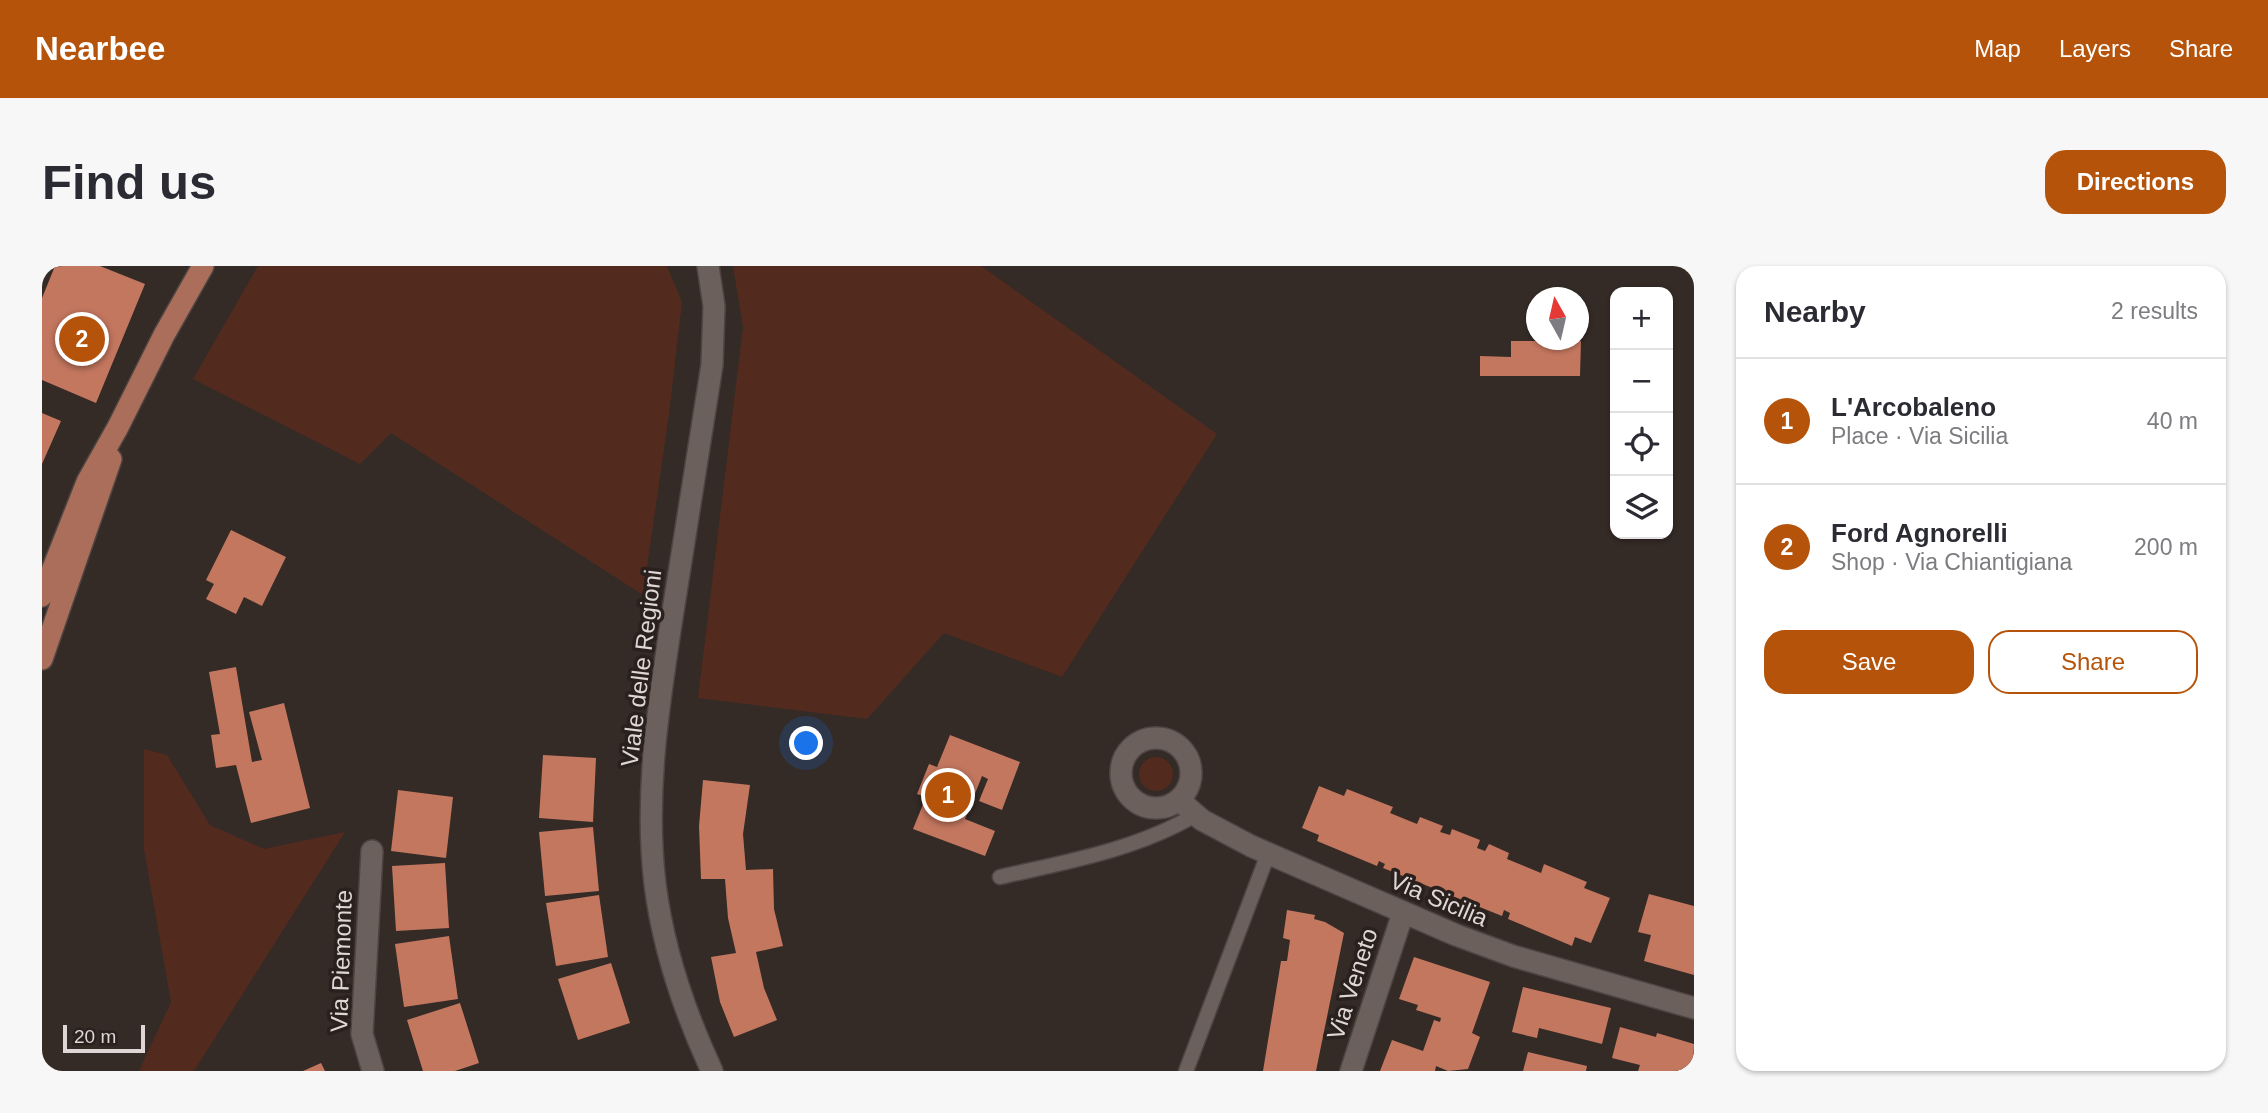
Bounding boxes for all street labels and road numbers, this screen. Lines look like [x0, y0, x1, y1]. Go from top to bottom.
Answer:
street label: Viale delle Regioni [616, 568, 666, 768]
street label: Via Sicilia [1386, 866, 1493, 932]
street label: Via Piemonte [325, 889, 357, 1033]
street label: Via Veneto [1321, 925, 1383, 1043]

